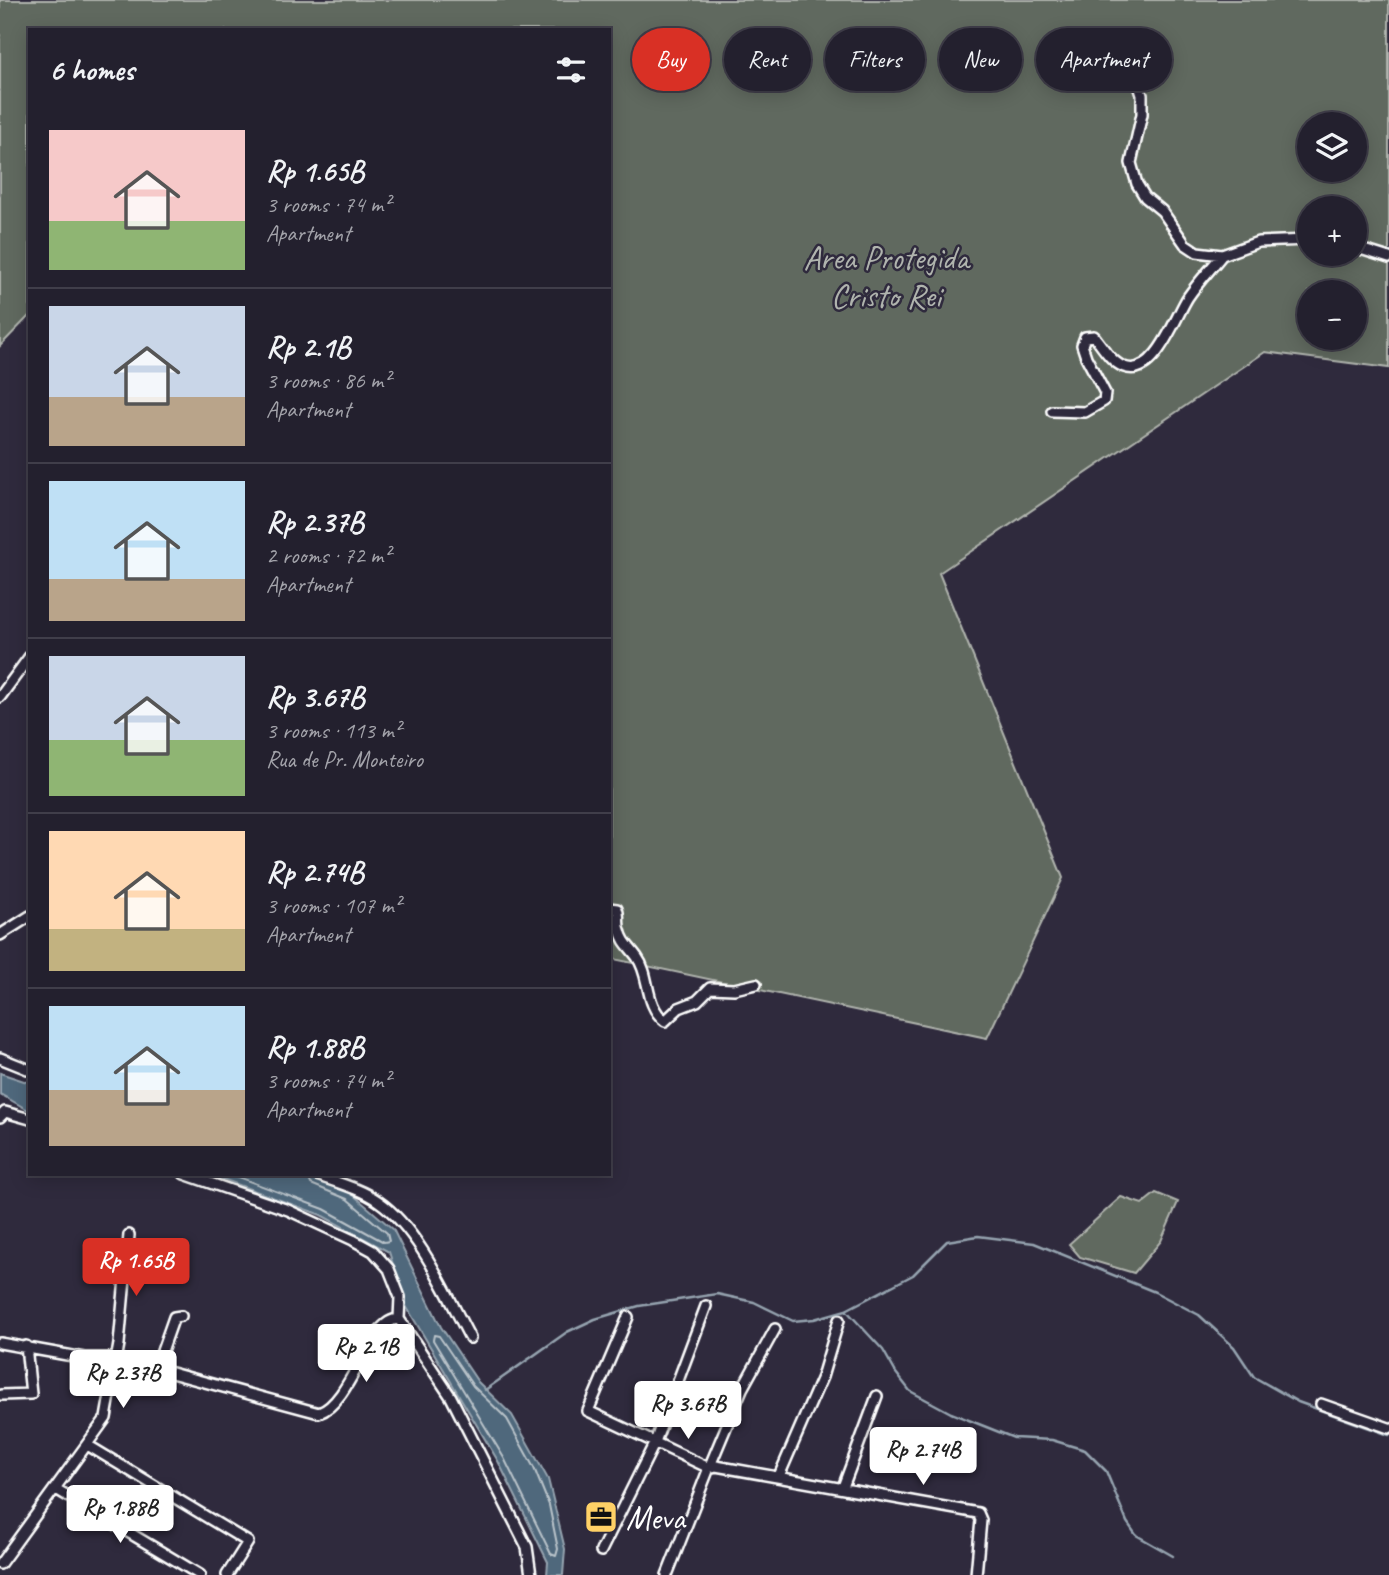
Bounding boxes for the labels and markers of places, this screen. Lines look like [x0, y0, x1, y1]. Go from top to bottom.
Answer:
pin: Rp 1.65B [64, 1238, 208, 1298]
pin: Rp 2.1B [301, 1324, 431, 1384]
pin: Rp 2.37B [51, 1350, 195, 1410]
pin: Rp 3.67B [616, 1382, 760, 1441]
pin: Rp 2.74B [851, 1428, 995, 1487]
pin: Rp 1.88B [48, 1486, 192, 1545]
place label: Meva [626, 1497, 686, 1539]
office icon: Meva [582, 1498, 620, 1536]

